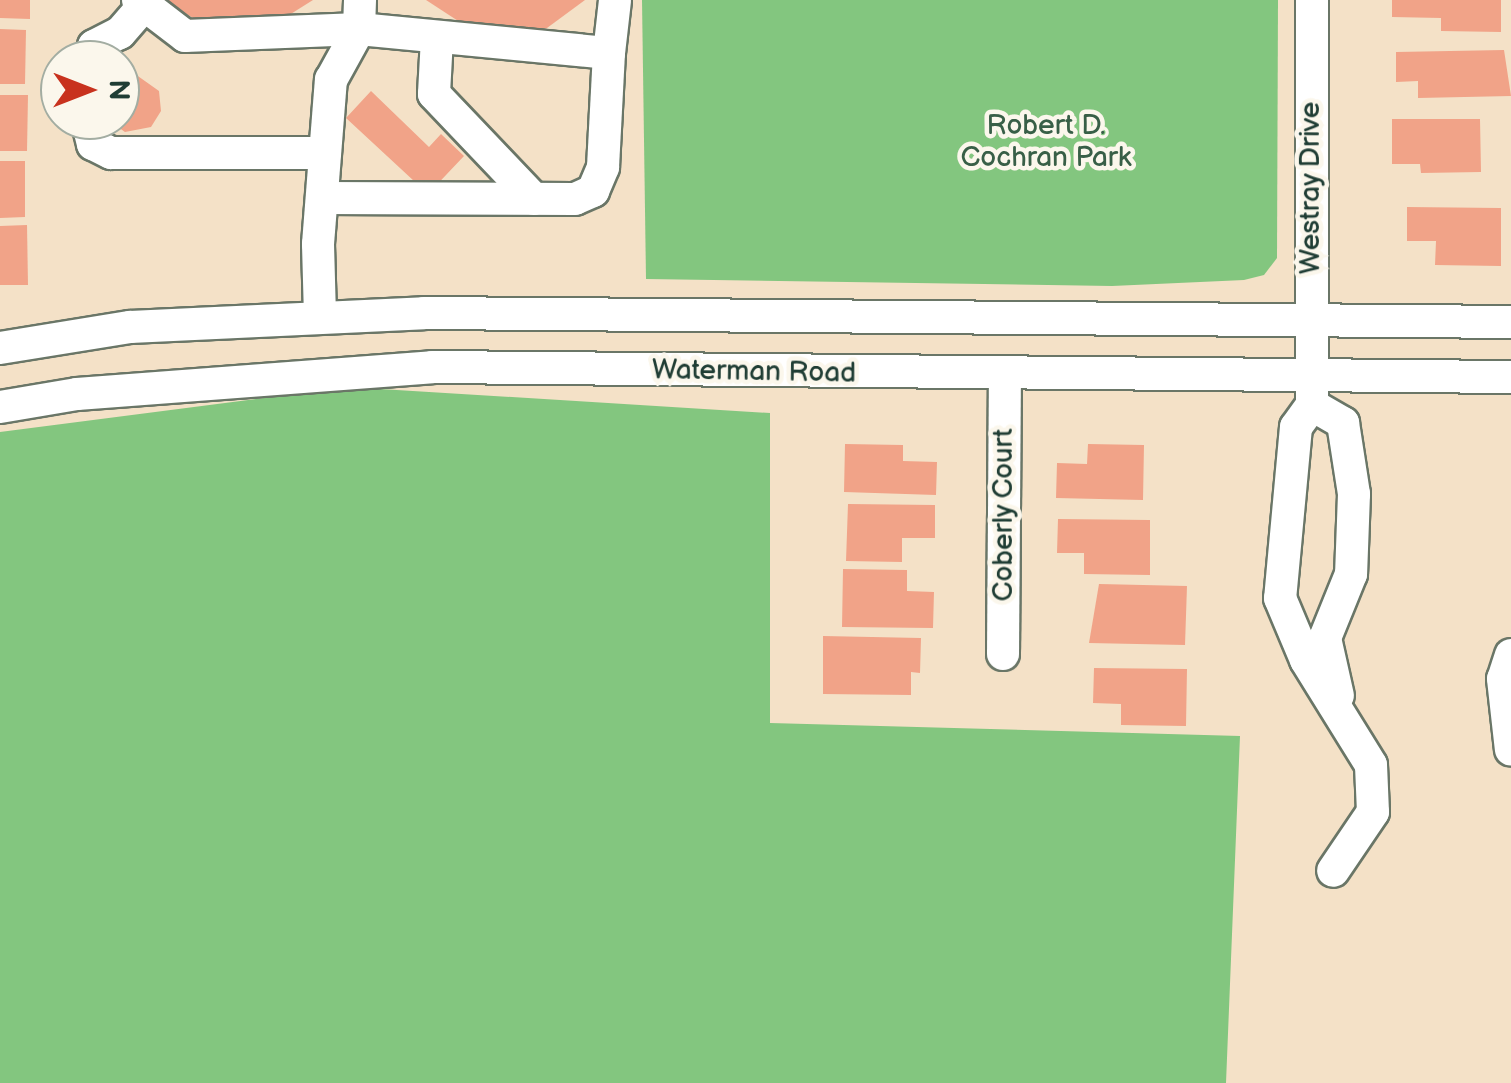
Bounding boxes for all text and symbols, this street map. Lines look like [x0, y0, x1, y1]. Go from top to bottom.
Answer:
north arrow [40, 40, 140, 140]
text: N [102, 79, 135, 101]
street label: Westray Drive [1294, 101, 1328, 275]
park label: Robert D. Cochran Park [960, 109, 1132, 175]
street label: Waterman Road [652, 353, 856, 391]
street label: Coberly Court [987, 428, 1021, 602]

